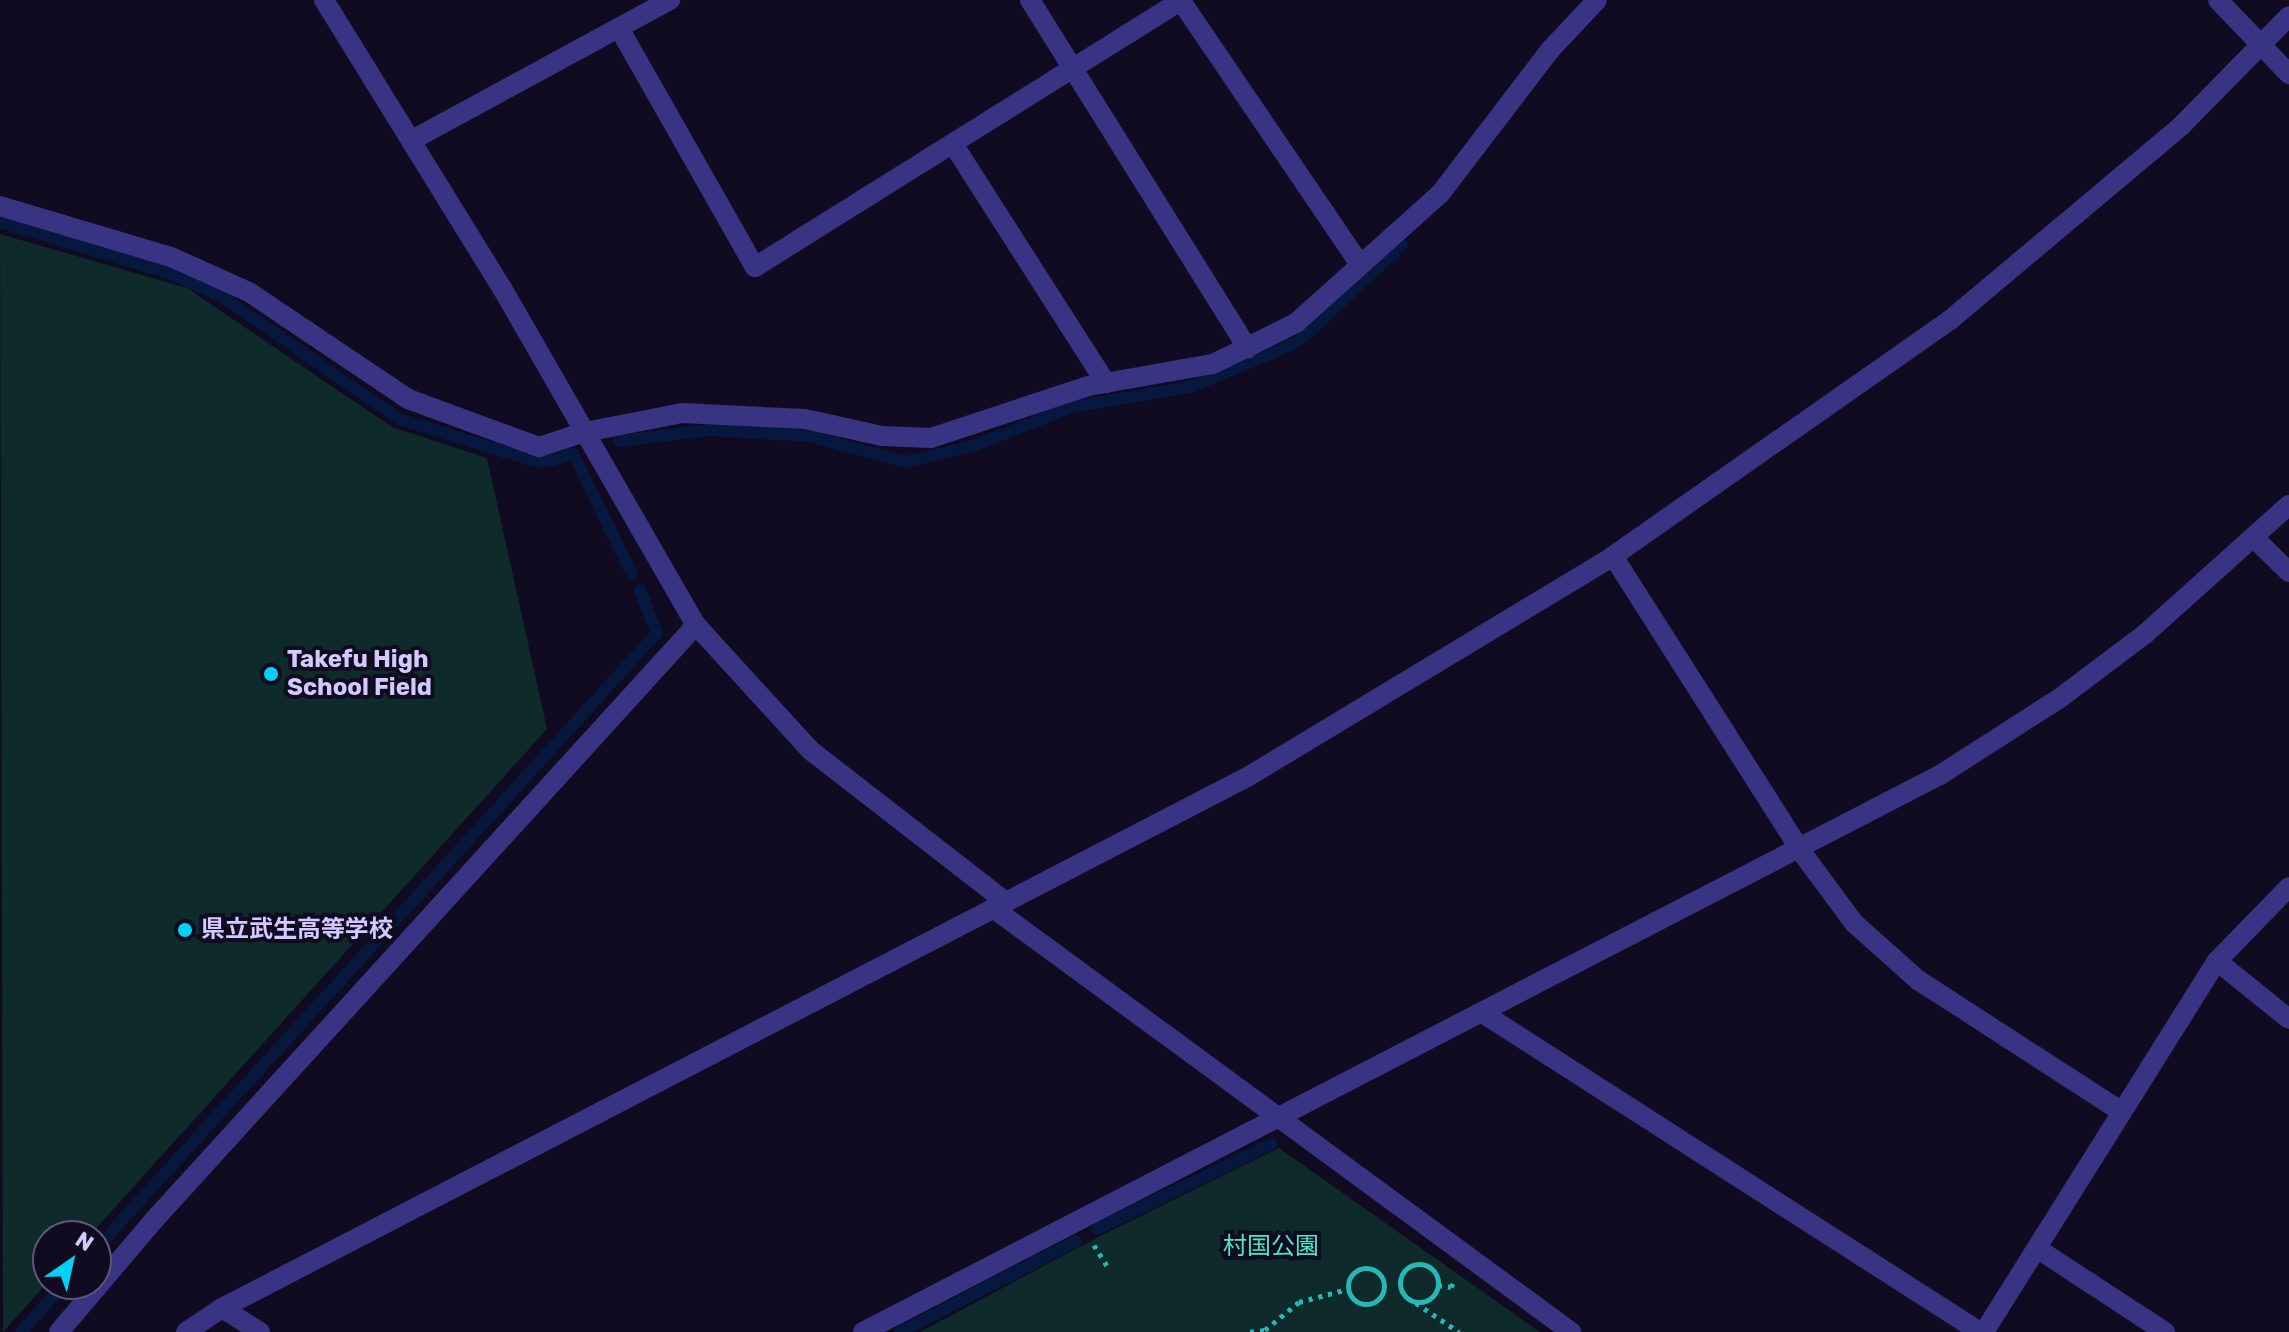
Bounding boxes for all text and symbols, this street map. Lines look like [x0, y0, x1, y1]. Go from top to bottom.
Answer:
place label: Takefu High School Field [287, 646, 432, 702]
marker: Takefu High School Field [262, 665, 280, 683]
place label: 県立武生高等学校 [201, 916, 393, 944]
marker: 県立武生高等学校 [176, 921, 194, 939]
north arrow [32, 1220, 112, 1300]
text: N [70, 1226, 99, 1257]
park label: 村国公園 [1223, 1233, 1319, 1261]

